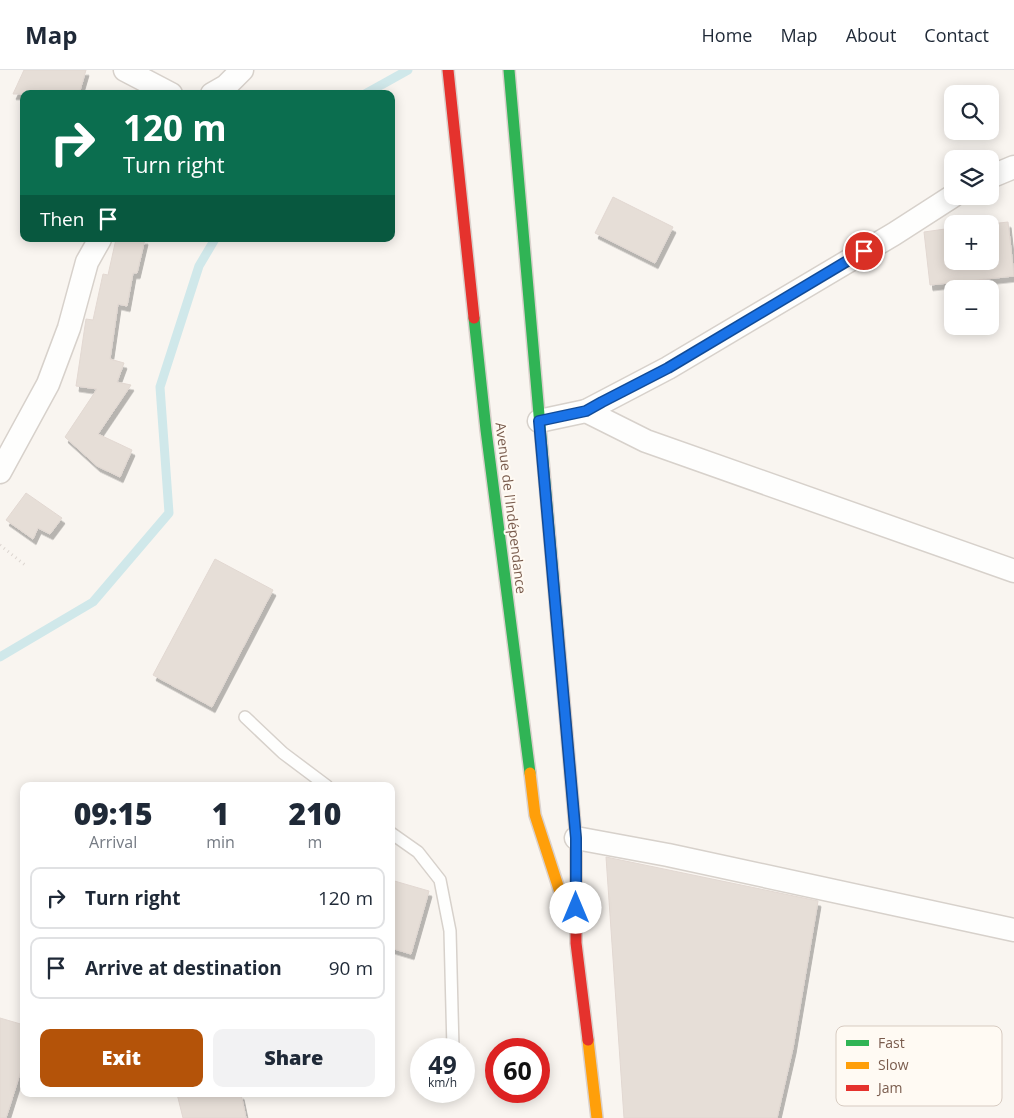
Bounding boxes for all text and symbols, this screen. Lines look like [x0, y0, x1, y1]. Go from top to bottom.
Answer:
text: Map [25, 18, 77, 51]
text: Home [702, 23, 752, 47]
text: Map [780, 23, 818, 47]
text: About [846, 23, 896, 47]
text: Contact [924, 23, 989, 47]
map controls [944, 85, 999, 335]
button: search [944, 85, 999, 140]
text: 120 m [123, 104, 227, 151]
icon: right [40, 110, 105, 175]
text: Turn right [123, 149, 225, 179]
button: layers [944, 150, 999, 205]
icon: arrive [94, 205, 122, 233]
text: Then [40, 206, 84, 232]
button: + [944, 215, 999, 270]
pin [843, 230, 885, 272]
icon: arrive [850, 237, 878, 265]
button: − [944, 280, 999, 335]
street label: Avenue de l'Indépendance [492, 421, 531, 595]
text: 09:15 [74, 793, 153, 834]
text: 1 [212, 793, 229, 834]
text: 210 [289, 793, 341, 834]
text: Arrival [89, 831, 137, 853]
text: min [206, 831, 235, 853]
text: m [308, 831, 322, 853]
position arrow [549, 881, 601, 933]
icon: right [42, 884, 70, 912]
text: Turn right [85, 885, 180, 911]
text: 120 m [318, 885, 373, 911]
icon: arrive [42, 954, 70, 982]
text: Arrive at destination [85, 955, 282, 981]
text: 90 m [329, 955, 373, 981]
legend [836, 1026, 1002, 1106]
button: Exit [40, 1029, 203, 1087]
button: Share [213, 1029, 375, 1087]
text: Fast [878, 1033, 905, 1052]
speed limit sign: 60 [485, 1038, 550, 1103]
text: 49 [428, 1047, 457, 1081]
text: Slow [878, 1055, 909, 1074]
text: km/h [428, 1074, 457, 1091]
text: Jam [876, 1078, 903, 1097]

